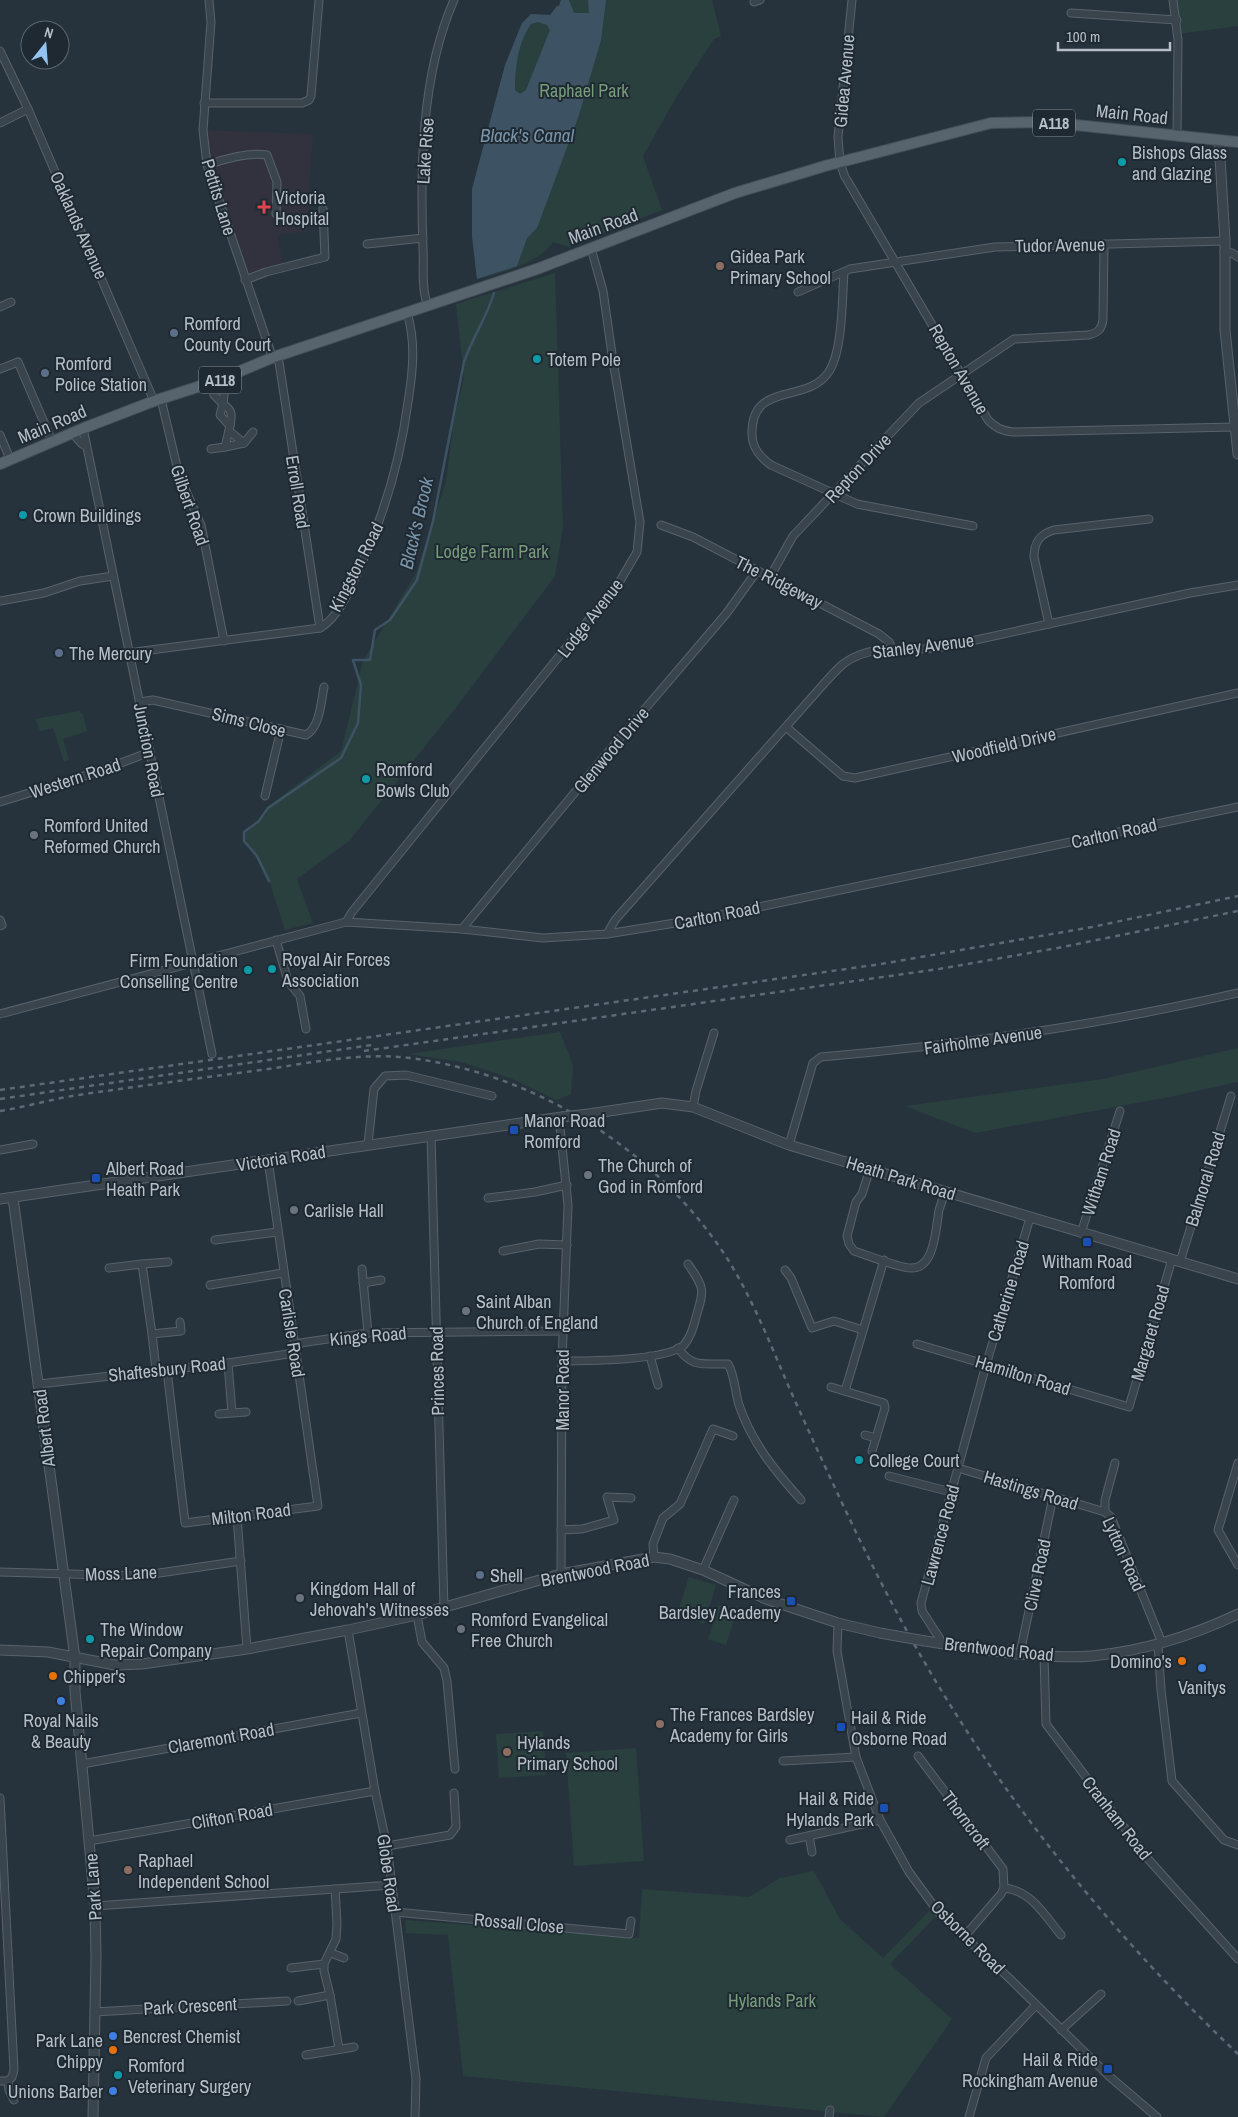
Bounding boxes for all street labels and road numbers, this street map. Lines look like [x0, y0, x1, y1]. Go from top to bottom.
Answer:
street label: Gidea Avenue [827, 33, 861, 129]
street label: Main Road [1095, 98, 1169, 130]
road number: A118 [1033, 110, 1075, 136]
street label: Lake Rise [410, 117, 440, 185]
street label: Pettits Lane [196, 156, 242, 238]
street label: Oaklands Avenue [44, 167, 114, 283]
street label: Main Road [565, 202, 641, 250]
street label: Tudor Avenue [1015, 232, 1105, 258]
street label: Repton Avenue [923, 319, 995, 419]
road number: A118 [199, 366, 241, 394]
street label: Main Road [14, 398, 90, 450]
street label: Repton Drive [819, 428, 897, 508]
street label: Erroll Road [280, 454, 316, 530]
street label: Gilbert Road [165, 461, 215, 549]
street label: Kingston Road [323, 518, 389, 616]
street label: The Ridgeway [731, 549, 828, 615]
street label: Lodge Avenue [551, 573, 629, 663]
street label: Stanley Avenue [871, 627, 975, 665]
street label: Junction Road [128, 701, 170, 799]
street label: Sims Close [209, 701, 289, 743]
street label: Glenwood Drive [567, 701, 655, 799]
street label: Woodfield Drive [950, 721, 1058, 769]
street label: Western Road [26, 752, 124, 804]
street label: Carlton Road [1069, 812, 1159, 854]
street label: Carlton Road [672, 894, 762, 936]
street label: Fairholme Avenue [922, 1019, 1044, 1061]
street label: Witham Road [1075, 1125, 1127, 1219]
street label: Balmoral Road [1179, 1129, 1231, 1229]
street label: Victoria Road [235, 1139, 327, 1177]
street label: Heath Park Road [843, 1149, 959, 1207]
street label: Catherine Road [981, 1238, 1035, 1344]
street label: Margaret Road [1124, 1282, 1176, 1384]
street label: Carlisle Road [273, 1287, 311, 1379]
street label: Kings Road [328, 1320, 408, 1352]
street label: Princes Road [424, 1326, 450, 1416]
street label: Manor Road [550, 1349, 575, 1431]
street label: Hamilton Road [972, 1349, 1074, 1401]
street label: Shaftesbury Road [107, 1350, 227, 1388]
street label: Albert Road [27, 1388, 61, 1469]
street label: Hastings Road [981, 1464, 1081, 1516]
street label: Lawrence Road [915, 1482, 965, 1588]
street label: Milton Road [210, 1497, 292, 1531]
street label: Lytton Road [1097, 1513, 1151, 1595]
street label: Clive Road [1017, 1537, 1057, 1613]
street label: Brentwood Road [539, 1547, 651, 1593]
street label: Moss Lane [84, 1559, 158, 1587]
street label: Brentwood Road [943, 1631, 1055, 1667]
street label: Claremont Road [166, 1716, 276, 1760]
street label: Cranham Road [1076, 1771, 1158, 1865]
street label: Thorncroft [936, 1786, 996, 1854]
street label: Clifton Road [189, 1797, 275, 1835]
street label: Globe Road [371, 1832, 407, 1914]
street label: Park Lane [78, 1853, 108, 1921]
street label: Osborne Road [925, 1894, 1011, 1980]
street label: Rossall Close [473, 1907, 565, 1939]
street label: Park Crescent [143, 1991, 237, 2021]

